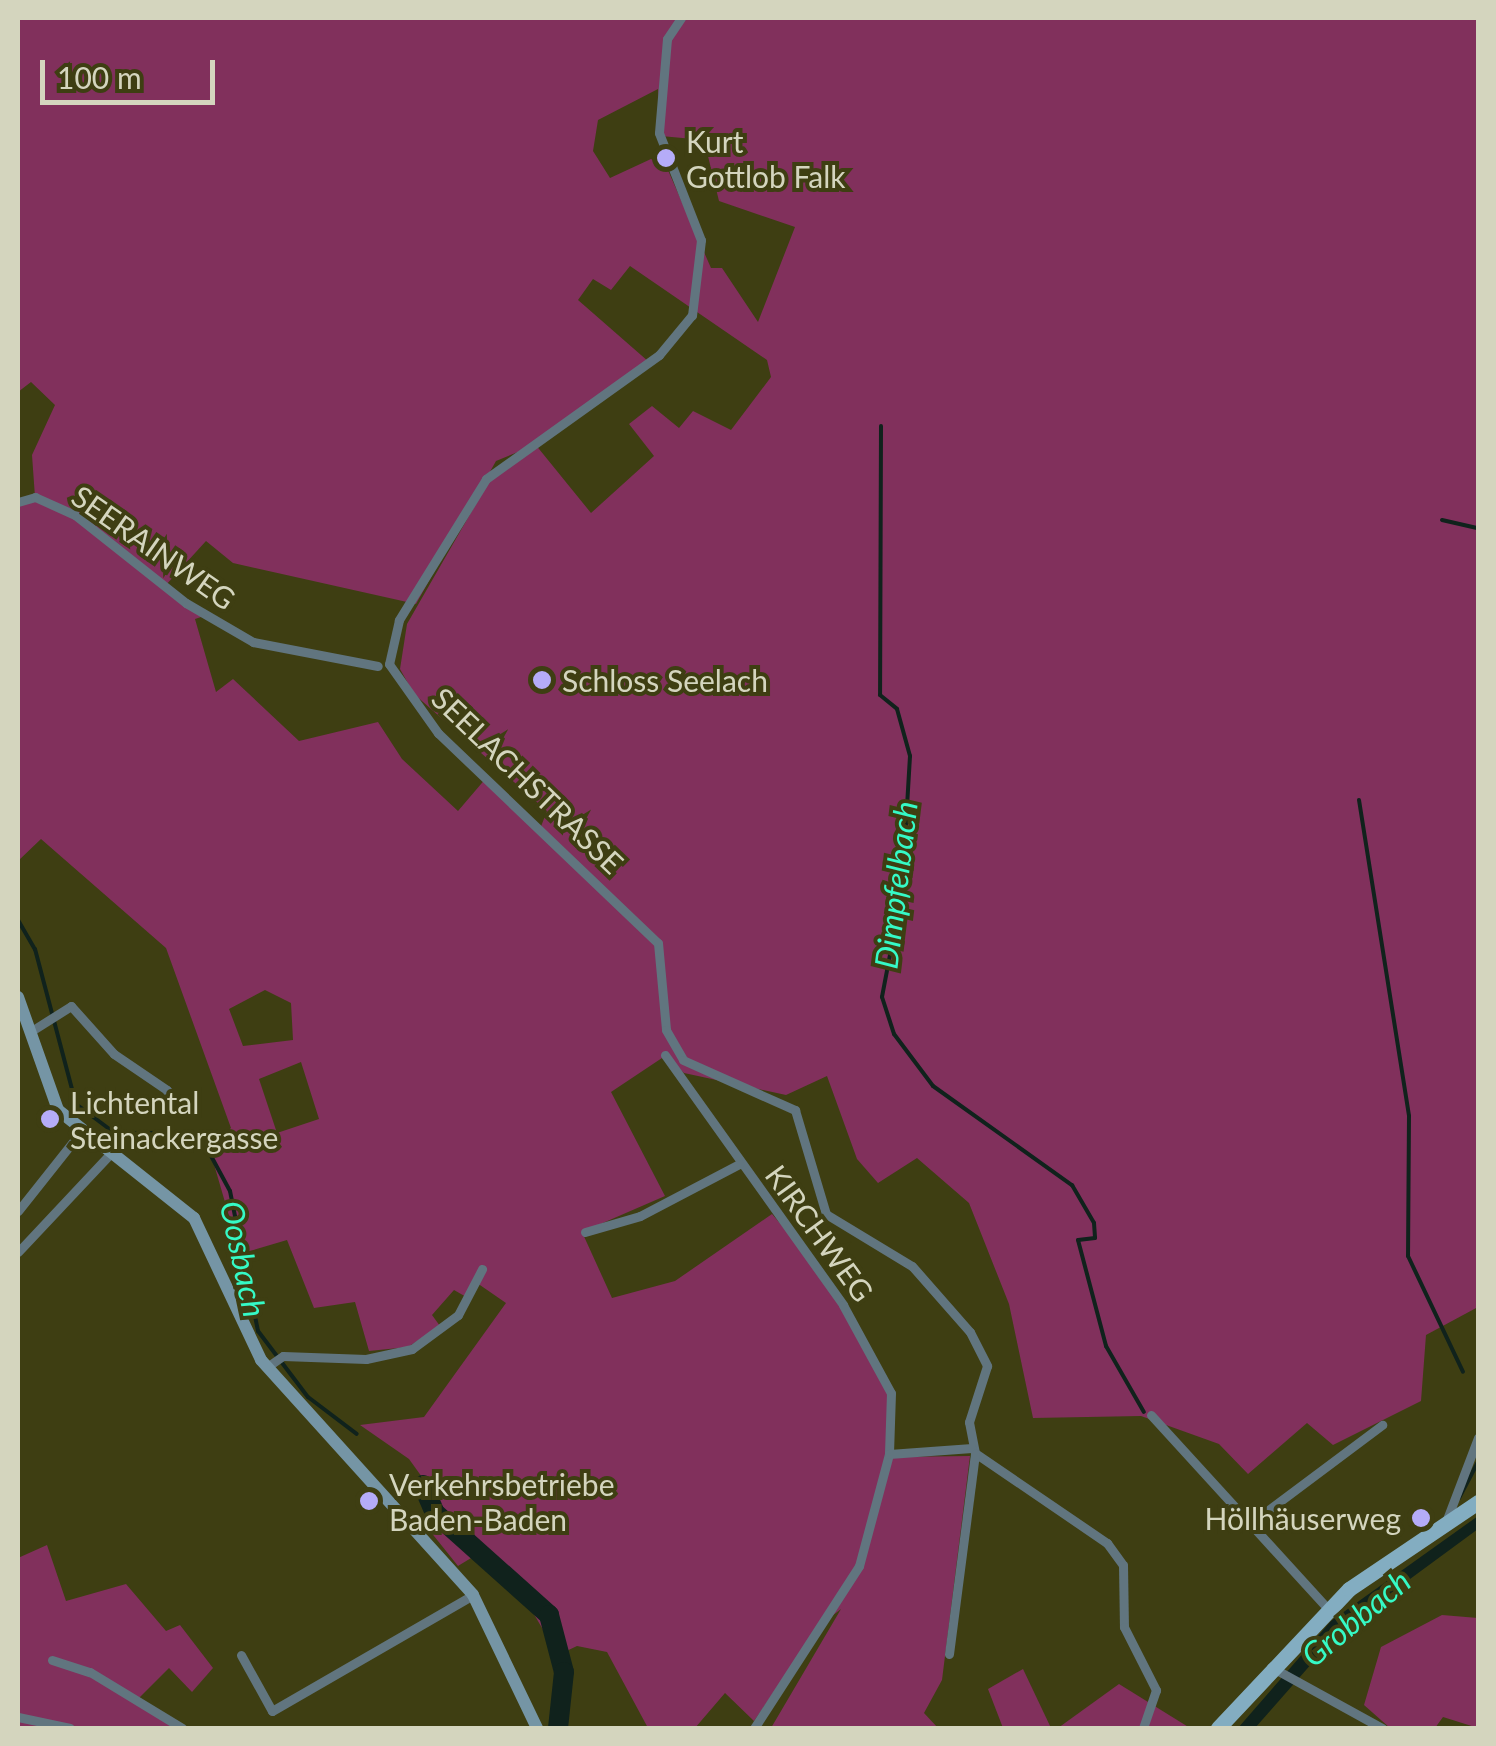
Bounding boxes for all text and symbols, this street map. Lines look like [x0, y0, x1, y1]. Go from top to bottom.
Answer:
scale bar [45, 40, 220, 102]
text: 100 m [57, 59, 142, 95]
place label: Kurt Gottlob Falk [686, 123, 846, 194]
marker: Kurt Gottlob Falk [655, 147, 677, 169]
street label: SEERAINWEG [65, 477, 243, 617]
place label: Schloss Seelach [562, 662, 768, 698]
marker: Schloss Seelach [531, 669, 553, 691]
street label: SEELACHSTRASSE [425, 680, 631, 880]
water label: Dimpfelbach [867, 799, 925, 971]
place label: Lichtental Steinackergasse [70, 1084, 278, 1154]
marker: Lichtental Steinackergasse [39, 1108, 61, 1130]
street label: KIRCHWEG [759, 1158, 881, 1308]
water label: Oosbach [212, 1197, 274, 1321]
place label: Verkehrsbetriebe Baden-Baden [389, 1466, 614, 1536]
marker: Verkehrsbetriebe Baden-Baden [358, 1490, 380, 1512]
place label: Höllhäuserweg [1204, 1500, 1401, 1536]
marker: Höllhäuserweg [1410, 1507, 1432, 1529]
water label: Grobbach [1294, 1561, 1418, 1675]

